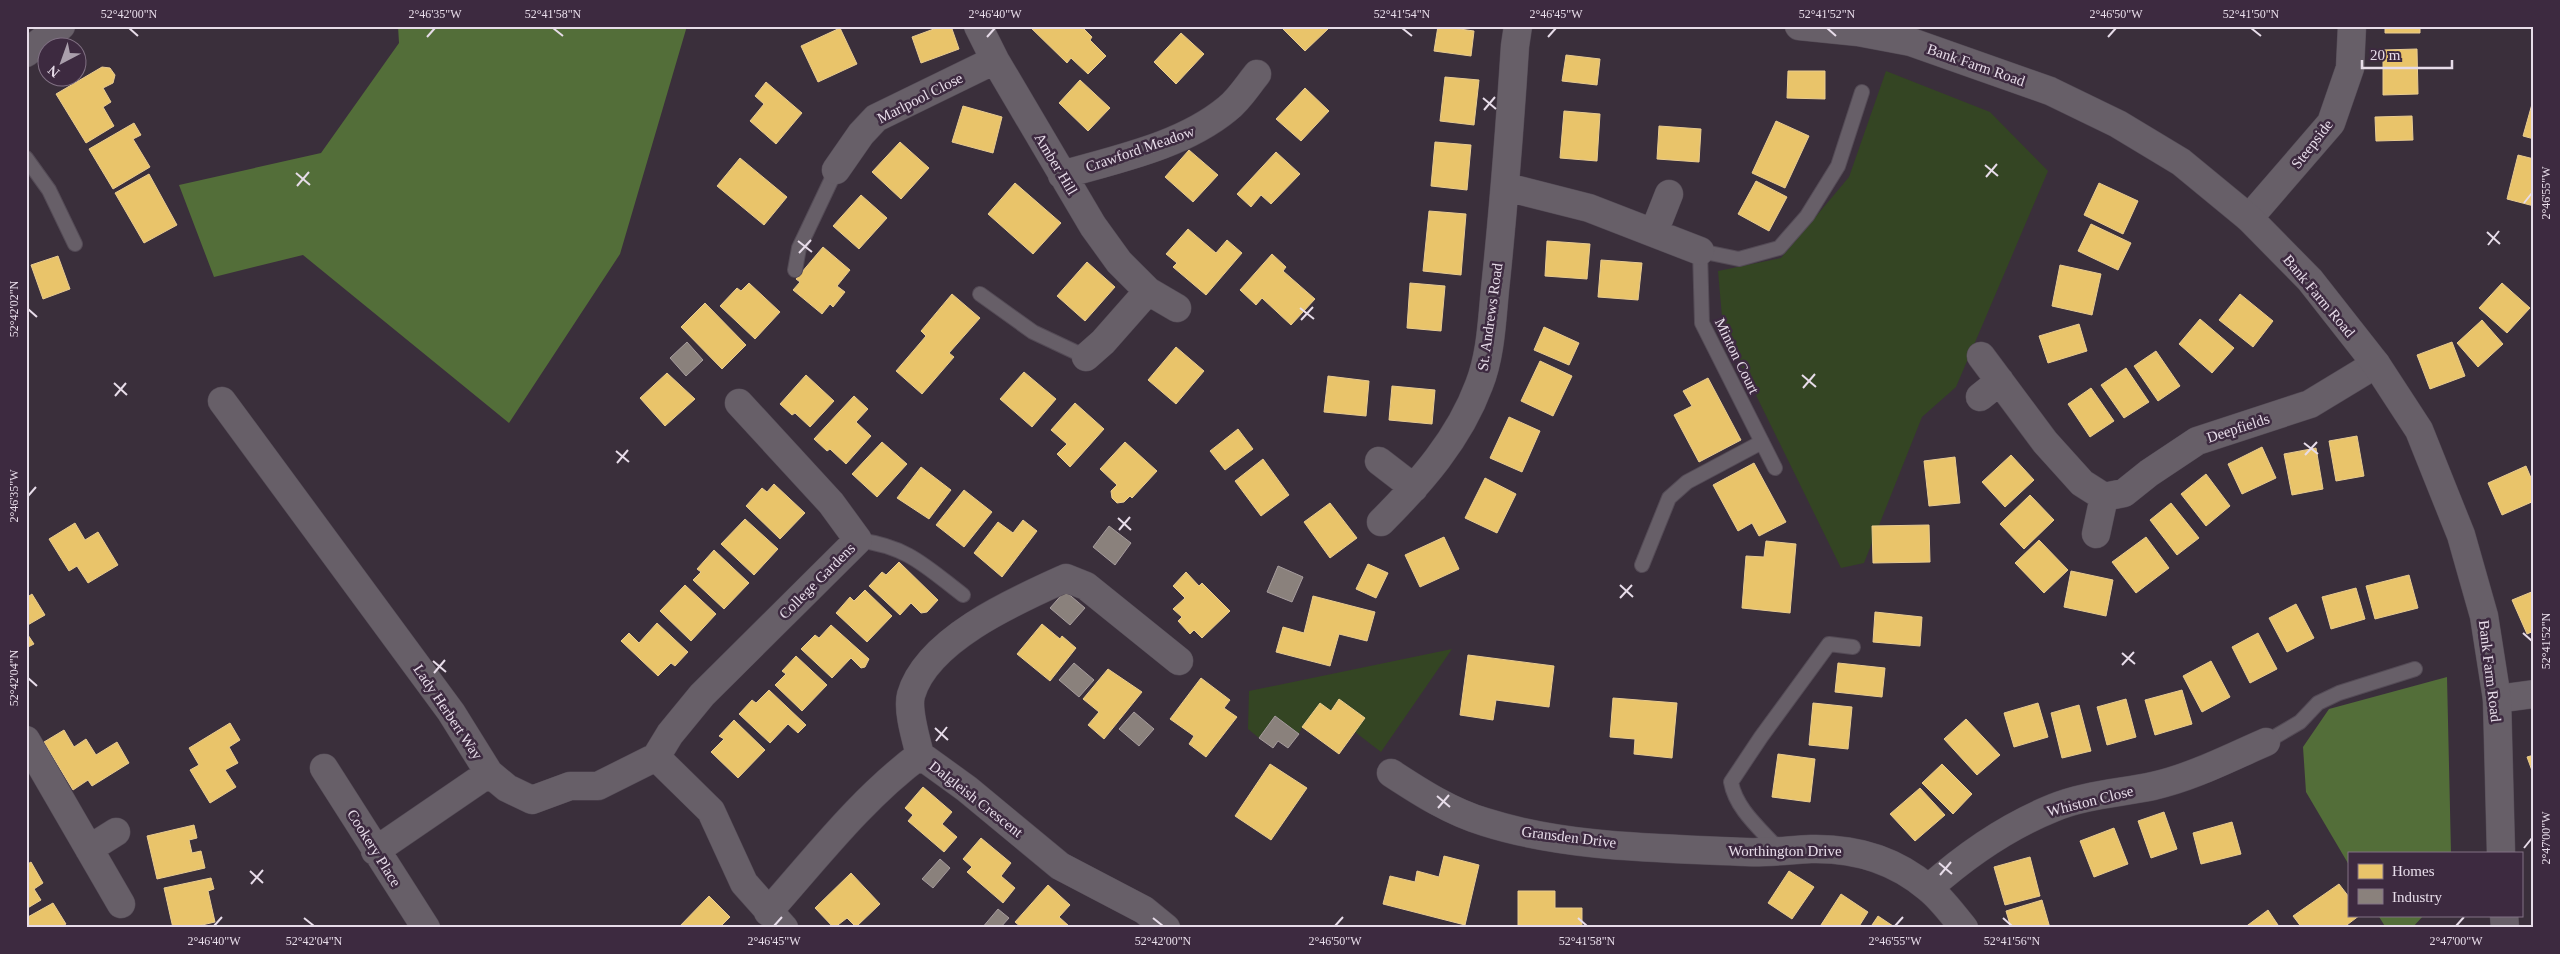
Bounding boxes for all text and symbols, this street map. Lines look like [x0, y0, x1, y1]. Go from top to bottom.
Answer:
text: 52°42'00"N [101, 7, 158, 21]
text: 2°46'35"W [408, 7, 462, 21]
text: 52°41'58"N [525, 7, 582, 21]
text: 2°46'40"W [968, 7, 1022, 21]
text: 52°41'54"N [1374, 7, 1431, 21]
text: 2°46'45"W [1529, 7, 1583, 21]
text: 52°41'52"N [1799, 7, 1856, 21]
text: 2°46'50"W [2089, 7, 2143, 21]
text: 52°41'50"N [2223, 7, 2280, 21]
north arrow [38, 38, 88, 88]
scale bar [2362, 38, 2452, 70]
street label: Bank Farm Road [1925, 41, 2028, 89]
text: 20 m [2370, 47, 2401, 63]
text: N [45, 62, 63, 80]
street label: Marlpool Close [875, 69, 966, 126]
street label: Steepside [2288, 116, 2336, 172]
street label: Crawford Meadow [1084, 123, 1197, 175]
street label: Amber Hill [1031, 130, 1081, 198]
text: 2°46'55"W [2539, 166, 2553, 220]
street label: Bank Farm Road [2280, 252, 2358, 341]
street label: St. Andrews Road [1475, 262, 1506, 372]
text: 52°42'02"N [7, 280, 21, 337]
street label: Minton Court [1712, 316, 1763, 397]
street label: Deepfields [2205, 410, 2272, 446]
text: 2°46'35"W [7, 469, 21, 523]
street label: College Gardens [776, 540, 858, 622]
text: 52°41'52"N [2539, 612, 2553, 669]
street label: Bank Farm Road [2476, 619, 2504, 723]
text: 52°42'04"N [7, 649, 21, 706]
street label: Lady Herbert Way [410, 662, 486, 763]
street label: Dalgleish Crescent [926, 758, 1026, 841]
street label: Whiston Close [2045, 782, 2135, 819]
street label: Cookery Place [344, 806, 404, 890]
text: 2°47'00"W [2539, 811, 2553, 865]
street label: Gransden Drive [1521, 823, 1618, 851]
street label: Worthington Drive [1728, 843, 1842, 859]
legend [2348, 852, 2522, 916]
text: Homes [2392, 863, 2435, 879]
text: Industry [2392, 889, 2442, 905]
text: 2°46'40"W [187, 934, 241, 948]
text: 52°42'04"N [286, 934, 343, 948]
text: 2°46'45"W [747, 934, 801, 948]
text: 52°42'00"N [1135, 934, 1192, 948]
text: 2°46'50"W [1308, 934, 1362, 948]
text: 52°41'58"N [1559, 934, 1616, 948]
text: 2°46'55"W [1868, 934, 1922, 948]
text: 52°41'56"N [1984, 934, 2041, 948]
text: 2°47'00"W [2429, 934, 2483, 948]

